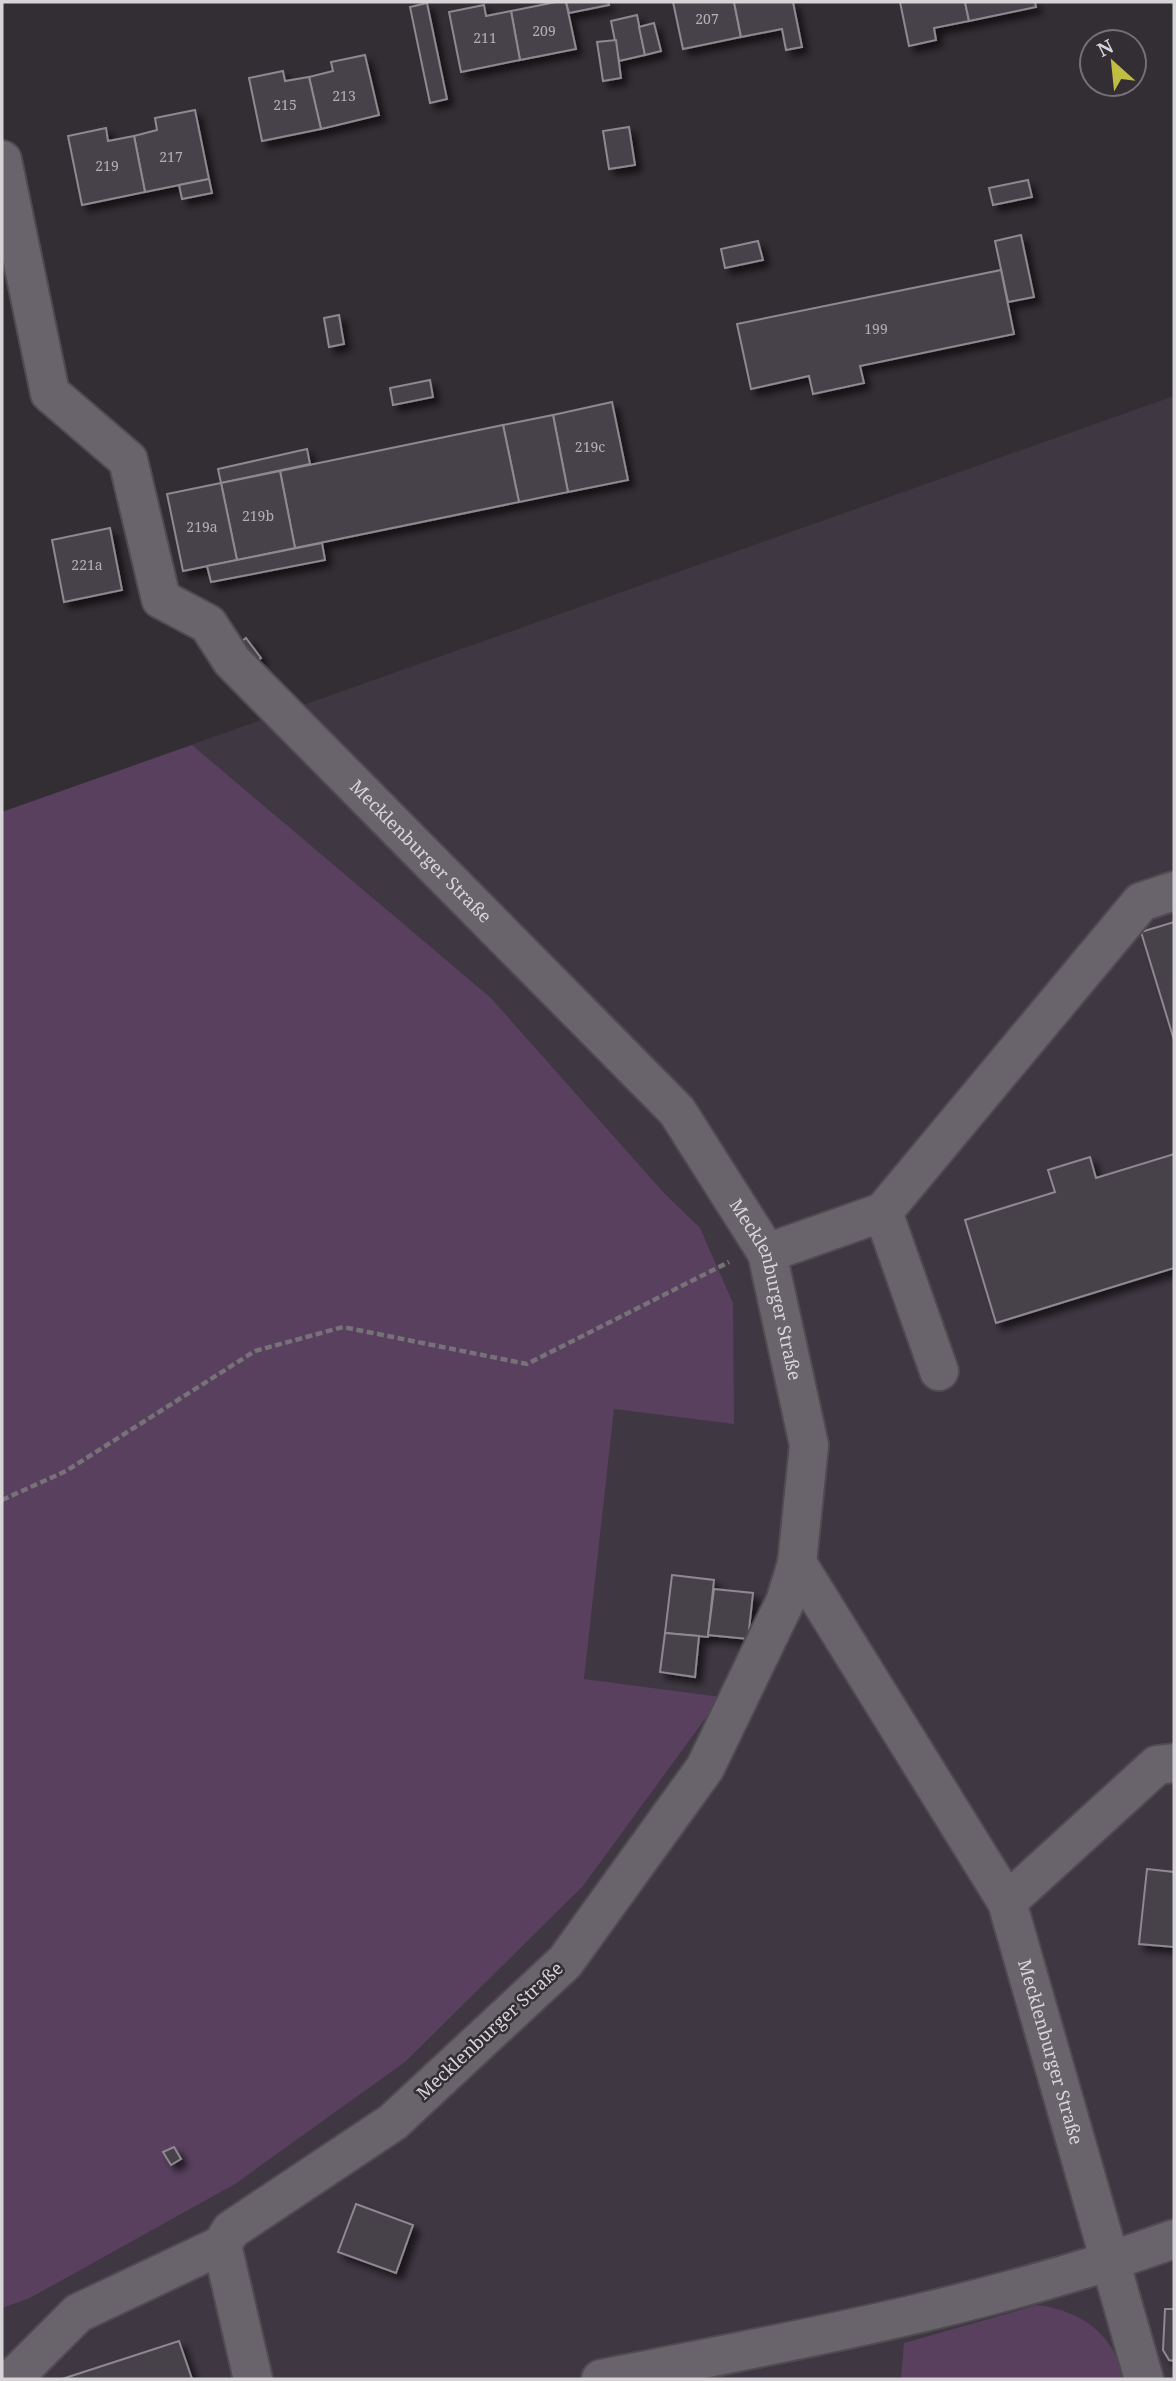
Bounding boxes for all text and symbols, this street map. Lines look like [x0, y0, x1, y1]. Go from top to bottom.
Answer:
house number: 207 [695, 9, 719, 28]
house number: 209 [532, 21, 556, 40]
house number: 211 [473, 28, 497, 47]
north arrow [1078, 28, 1148, 98]
text: N [1093, 33, 1118, 63]
house number: 213 [332, 86, 356, 105]
house number: 215 [273, 95, 297, 114]
house number: 217 [159, 147, 183, 166]
house number: 219 [95, 156, 119, 175]
house number: 199 [864, 319, 888, 338]
house number: 219c [575, 437, 605, 456]
house number: 219b [242, 506, 274, 525]
house number: 219a [186, 517, 218, 536]
house number: 221a [71, 555, 103, 574]
street label: Mecklenburger Straße [345, 774, 497, 928]
street label: Mecklenburger Straße [725, 1194, 807, 1382]
street label: Mecklenburger Straße [411, 1956, 568, 2104]
street label: Mecklenburger Straße [1013, 1956, 1089, 2147]

